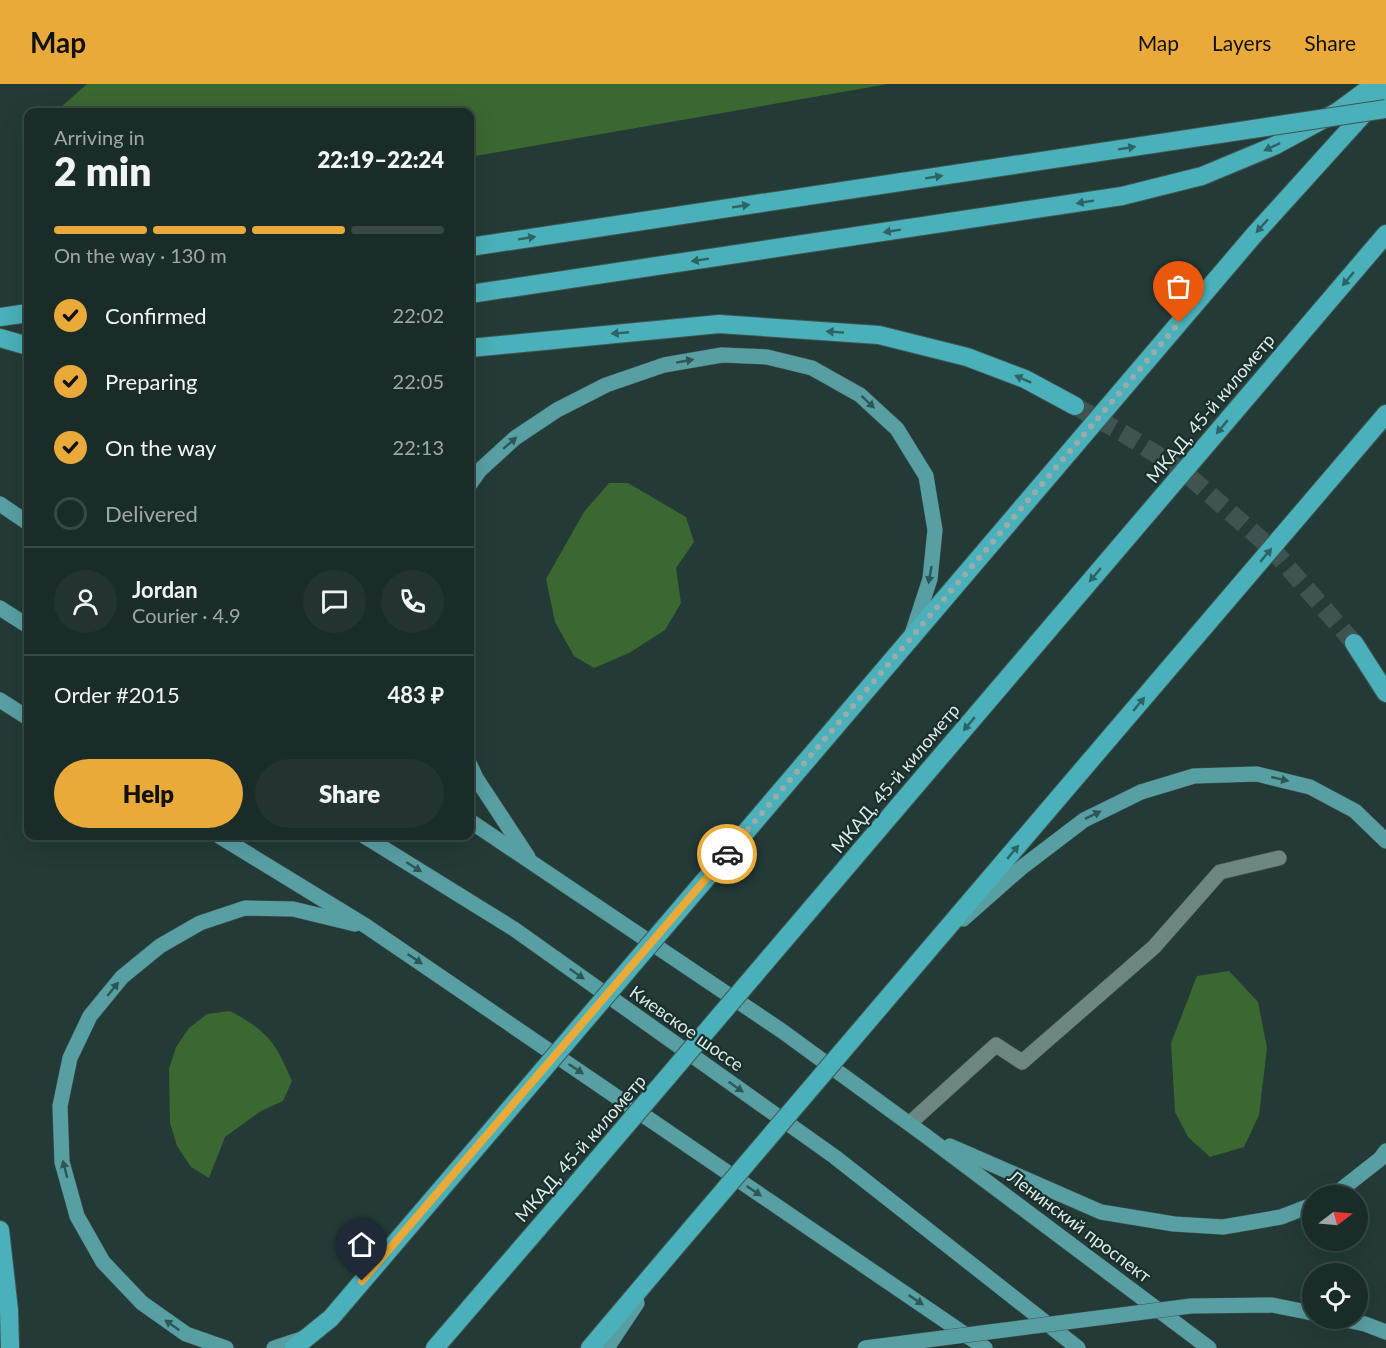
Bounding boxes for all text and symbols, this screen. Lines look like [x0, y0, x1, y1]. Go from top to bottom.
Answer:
text: Map [30, 25, 86, 59]
text: Map [1138, 30, 1179, 55]
text: Layers [1212, 30, 1271, 55]
text: Share [1304, 30, 1356, 55]
text: Arriving in [54, 125, 145, 149]
one-way arrow [1263, 142, 1280, 151]
one-way arrow [1117, 143, 1136, 152]
text: 22:19–22:24 [318, 146, 444, 173]
text: 2 min [54, 148, 151, 194]
one-way arrow [924, 172, 943, 181]
one-way arrow [1076, 197, 1095, 206]
one-way arrow [732, 201, 751, 210]
one-way arrow [1256, 219, 1270, 233]
one-way arrow [883, 226, 902, 235]
one-way arrow [518, 233, 537, 242]
text: On the way · 130 m [54, 243, 227, 267]
one-way arrow [690, 255, 709, 264]
pin [1153, 261, 1204, 323]
icon: bag [1162, 270, 1195, 303]
one-way arrow [1342, 271, 1355, 286]
icon: check [54, 299, 87, 332]
text: Confirmed [105, 302, 207, 329]
text: 22:02 [393, 303, 444, 327]
one-way arrow [826, 327, 845, 336]
one-way arrow [610, 328, 629, 338]
street label: МКАД, 45-й километр [1141, 329, 1279, 487]
one-way arrow [676, 356, 695, 365]
icon: check [54, 365, 87, 398]
text: Preparing [105, 368, 197, 395]
text: 22:05 [393, 369, 444, 393]
one-way arrow [1014, 374, 1032, 384]
one-way arrow [861, 395, 875, 409]
one-way arrow [1215, 419, 1228, 435]
icon: check [54, 431, 87, 464]
text: On the way [105, 434, 216, 461]
text: 22:13 [393, 435, 444, 459]
one-way arrow [502, 436, 518, 449]
text: Delivered [105, 500, 198, 527]
one-way arrow [1259, 548, 1272, 563]
one-way arrow [925, 566, 934, 585]
one-way arrow [1088, 568, 1102, 583]
button: person [54, 570, 117, 633]
button: chat [303, 570, 366, 633]
button: phone [381, 570, 444, 633]
text: Jordan [132, 576, 198, 603]
text: Courier · 4.9 [132, 603, 241, 627]
text: Order #2015 [54, 681, 180, 708]
text: 483 ₽ [388, 681, 444, 708]
one-way arrow [1132, 697, 1145, 712]
street label: МКАД, 45-й километр [826, 699, 964, 857]
one-way arrow [962, 716, 975, 732]
button: Help [54, 759, 243, 828]
button: Share [255, 759, 444, 828]
one-way arrow [1270, 775, 1289, 785]
one-way arrow [1084, 811, 1102, 821]
courier [697, 824, 757, 884]
icon: car [711, 838, 744, 871]
one-way arrow [1006, 845, 1019, 860]
one-way arrow [406, 861, 422, 872]
one-way arrow [406, 953, 422, 965]
one-way arrow [568, 968, 584, 980]
one-way arrow [106, 981, 118, 996]
street label: Киевское шоссе [626, 981, 748, 1075]
one-way arrow [568, 1063, 584, 1074]
street label: МКАД, 45-й километр [510, 1070, 650, 1226]
one-way arrow [728, 1080, 743, 1092]
one-way arrow [59, 1160, 69, 1179]
street label: Ленинский проспект [1003, 1164, 1156, 1287]
one-way arrow [746, 1185, 762, 1197]
north arrow [1302, 1185, 1368, 1251]
map controls [1302, 1185, 1368, 1329]
pin [336, 1219, 387, 1281]
icon: home [345, 1228, 378, 1261]
button: locate [1302, 1263, 1368, 1329]
one-way arrow [907, 1294, 923, 1306]
one-way arrow [165, 1319, 181, 1331]

